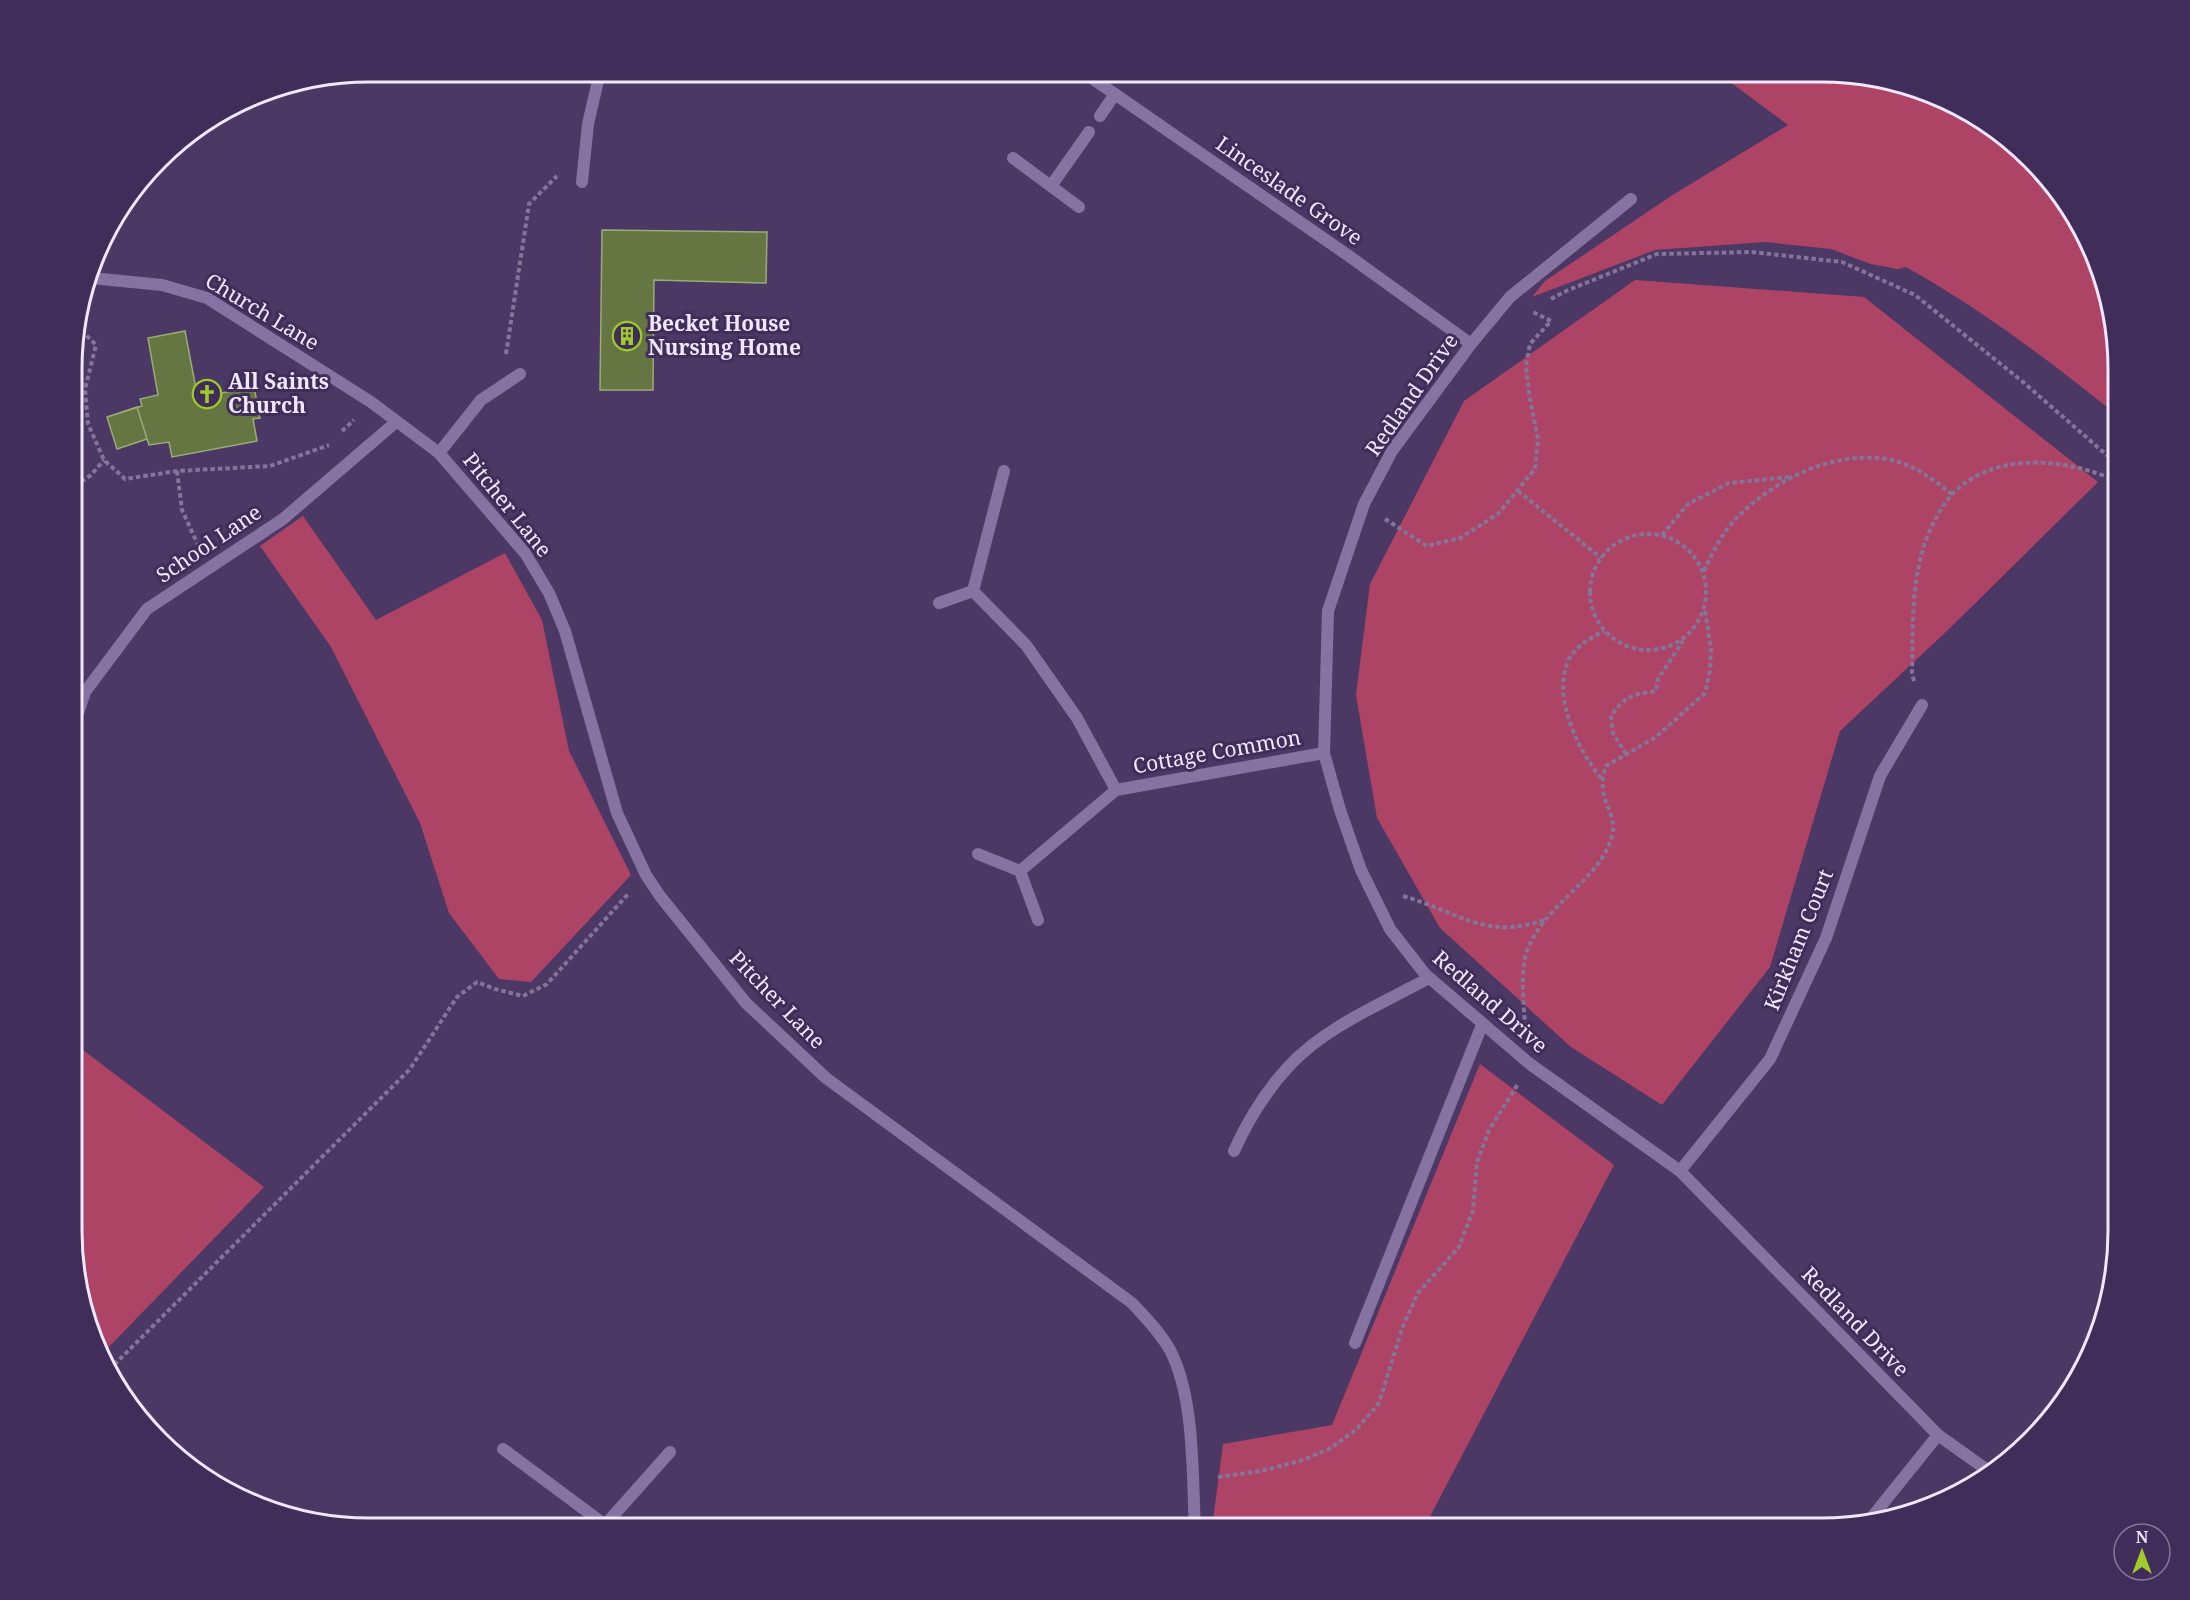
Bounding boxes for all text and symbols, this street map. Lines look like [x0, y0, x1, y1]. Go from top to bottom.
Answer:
street label: Linceslade Grove [1211, 129, 1368, 251]
street label: Church Lane [200, 266, 325, 356]
place label: Becket House Nursing Home [648, 309, 801, 361]
building icon: Becket House Nursing Home [611, 320, 643, 352]
street label: Redland Drive [1359, 328, 1464, 461]
place label: All Saints Church [228, 367, 329, 419]
church icon: All Saints Church [191, 378, 223, 410]
street label: Pitcher Lane [457, 446, 559, 562]
street label: School Lane [150, 498, 266, 589]
street label: Cottage Common [1131, 722, 1303, 780]
street label: Kirkham Court [1757, 865, 1839, 1014]
street label: Pitcher Lane [724, 944, 832, 1055]
street label: Redland Drive [1427, 944, 1554, 1059]
street label: Redland Drive [1796, 1260, 1916, 1383]
north arrow [2112, 1522, 2172, 1582]
text: N [2136, 1526, 2149, 1548]

